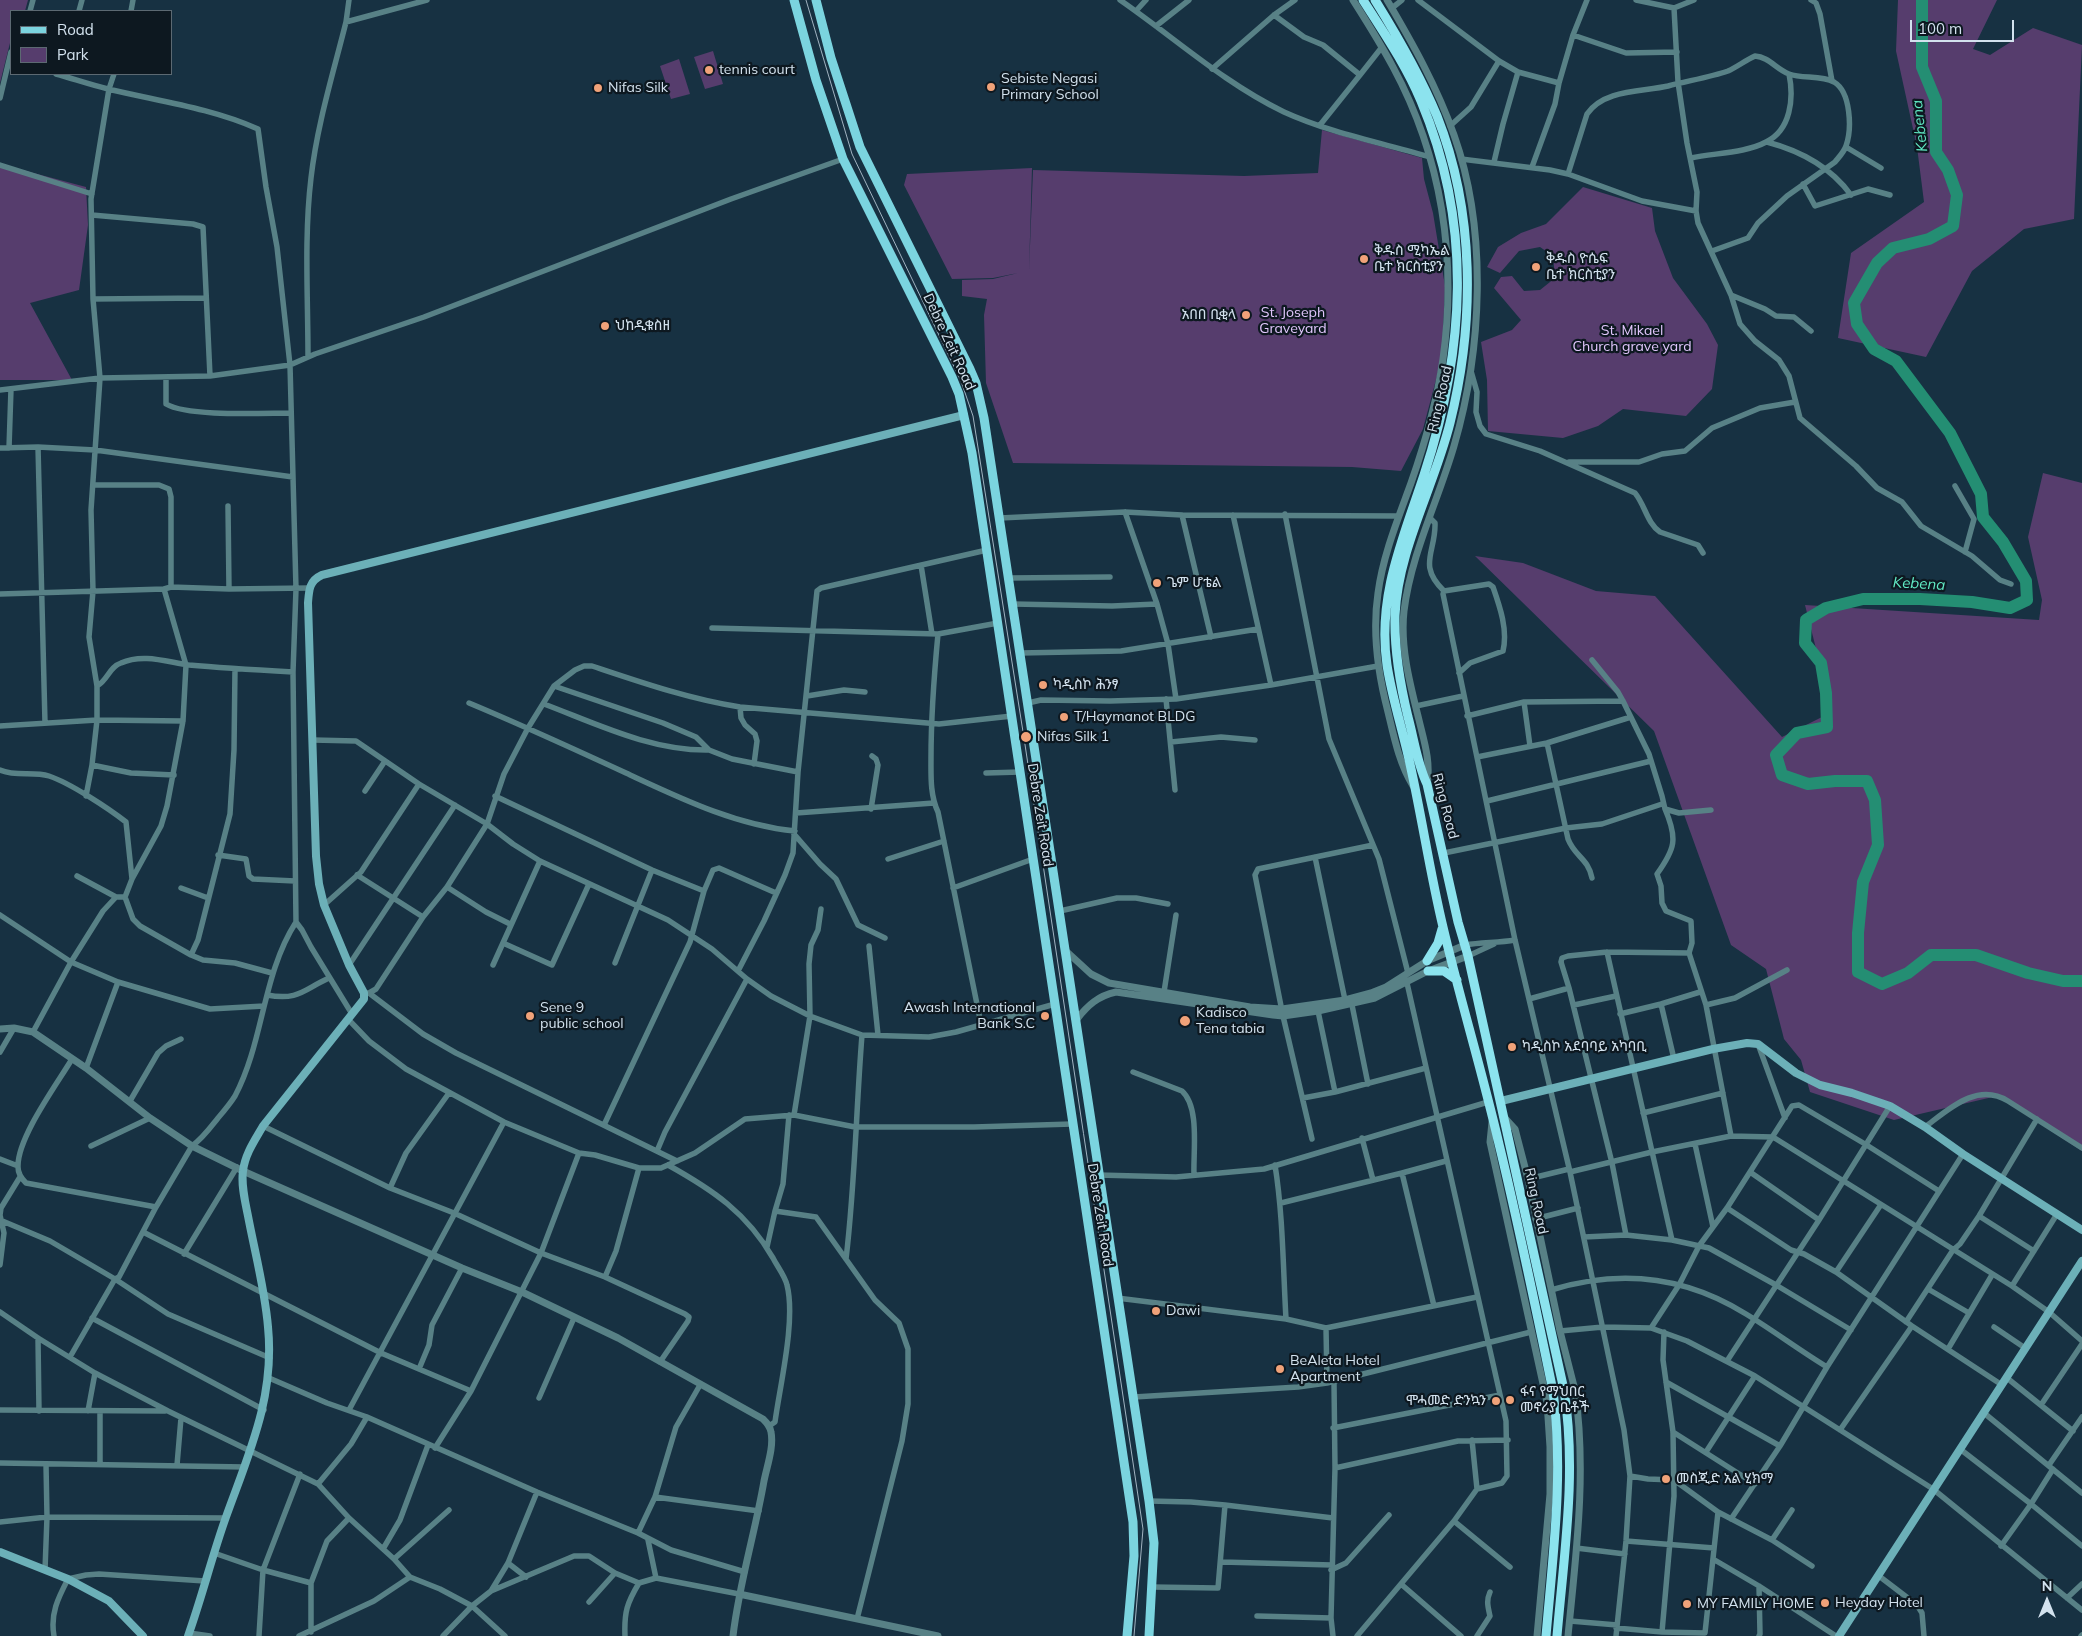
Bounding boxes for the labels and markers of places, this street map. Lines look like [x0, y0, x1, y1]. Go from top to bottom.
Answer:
place label: tennis court [719, 62, 795, 78]
marker: tennis court [703, 64, 715, 76]
place label: Sebiste Negasi Primary School [1001, 71, 1099, 104]
place label: Nifas Silk [608, 80, 668, 96]
marker: Sebiste Negasi Primary School [985, 81, 997, 93]
marker: Nifas Silk [592, 82, 604, 94]
place label: ቅዱስ ሚካኤል ቤተ ክርስቲያን [1374, 243, 1450, 276]
place label: ቅዱስ ዮሴፍ ቤተ ክርስቲያን [1546, 251, 1615, 284]
marker: ቅዱስ ሚካኤል ቤተ ክርስቲያን [1358, 253, 1370, 265]
marker: ቅዱስ ዮሴፍ ቤተ ክርስቲያን [1530, 261, 1542, 273]
place label: አበበ ቢቂላ [1181, 307, 1236, 323]
marker: አበበ ቢቂላ [1240, 309, 1252, 321]
place label: ህከዲቁስዘ [615, 318, 670, 334]
marker: ህከዲቁስዘ [599, 320, 611, 332]
place label: ጌም ሆቴል [1167, 575, 1221, 591]
marker: ጌም ሆቴል [1151, 577, 1163, 589]
place label: ካዲስኮ ሕንፃ [1053, 677, 1119, 693]
marker: ካዲስኮ ሕንፃ [1037, 679, 1049, 691]
place label: T/Haymanot BLDG [1074, 709, 1195, 725]
marker: T/Haymanot BLDG [1058, 711, 1070, 723]
place label: Nifas Silk 1 [1037, 729, 1109, 745]
marker: Nifas Silk 1 [1019, 730, 1033, 744]
place label: Sene 9 public school [540, 1000, 624, 1032]
place label: Awash International Bank S.C [904, 1000, 1035, 1032]
place label: Kadisco Tena tabia [1196, 1005, 1265, 1038]
marker: Sene 9 public school [524, 1010, 536, 1022]
marker: Awash International Bank S.C [1039, 1010, 1051, 1022]
marker: Kadisco Tena tabia [1178, 1014, 1192, 1028]
place label: ካዲስኮ አደባባይ አካባቢ [1522, 1039, 1647, 1055]
marker: ካዲስኮ አደባባይ አካባቢ [1506, 1041, 1518, 1053]
place label: Dawi [1166, 1303, 1200, 1319]
marker: Dawi [1150, 1305, 1162, 1317]
place label: BeAleta Hotel Apartment [1290, 1353, 1380, 1385]
marker: BeAleta Hotel Apartment [1274, 1363, 1286, 1375]
place label: ፋና የማህበር መኖሪያ ቤቶች [1520, 1384, 1589, 1416]
place label: ሞሓመድ ድንኳን [1406, 1393, 1486, 1409]
marker: ፋና የማህበር መኖሪያ ቤቶች [1504, 1394, 1516, 1406]
marker: ሞሓመድ ድንኳን [1490, 1395, 1502, 1407]
place label: መስጂድ አል ሂክማ [1676, 1471, 1773, 1487]
marker: መስጂድ አል ሂክማ [1660, 1473, 1672, 1485]
place label: Heyday Hotel [1835, 1595, 1923, 1611]
place label: MY FAMILY HOME [1697, 1596, 1814, 1612]
marker: Heyday Hotel [1819, 1597, 1831, 1609]
marker: MY FAMILY HOME [1681, 1598, 1693, 1610]

